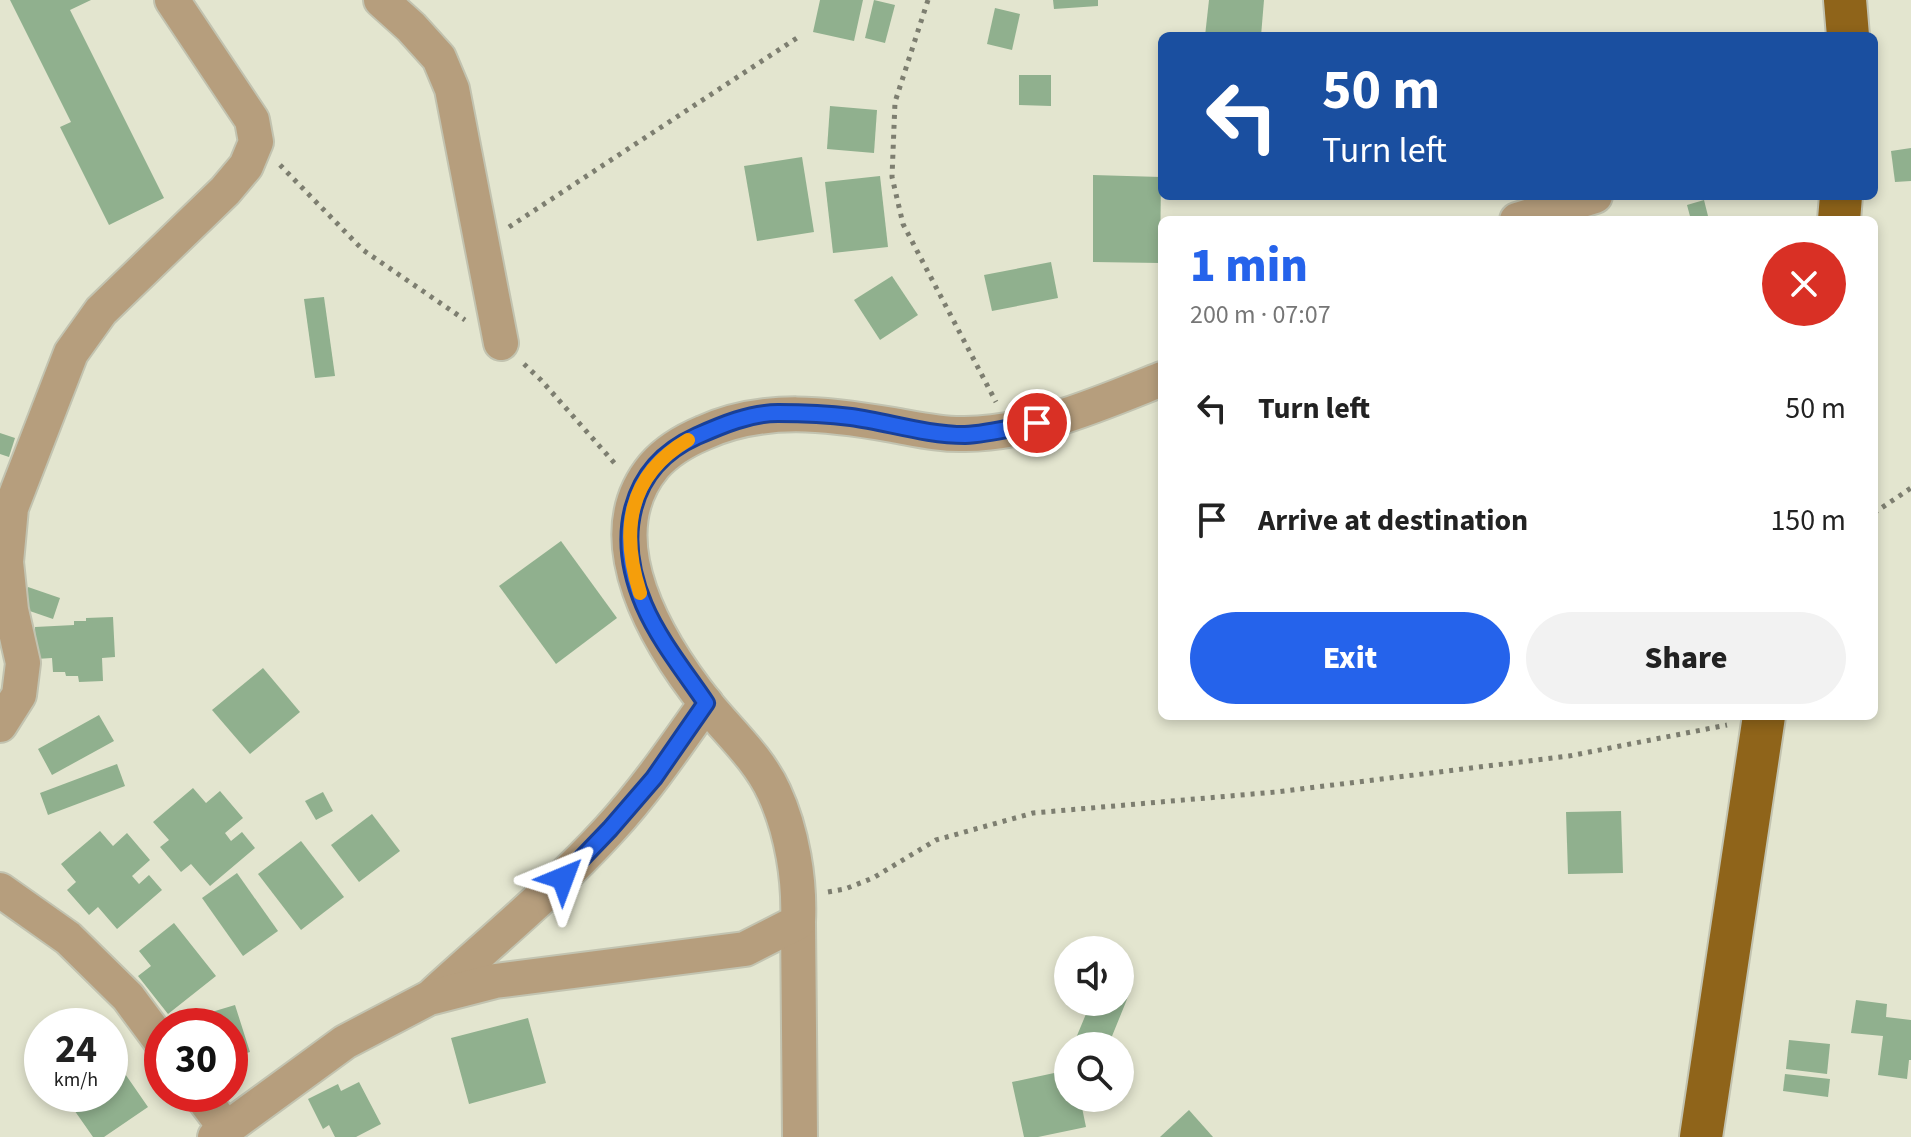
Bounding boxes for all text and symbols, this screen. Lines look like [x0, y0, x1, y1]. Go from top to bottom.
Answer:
text: 50 m [1322, 51, 1440, 130]
icon: left [1190, 64, 1294, 168]
text: Turn left [1322, 125, 1447, 176]
text: 1 min [1190, 232, 1308, 300]
button: close [1762, 242, 1846, 326]
text: 200 m · 07:07 [1190, 296, 1331, 333]
icon: left [1190, 386, 1234, 430]
text: Turn left [1258, 387, 1370, 430]
text: 50 m [1785, 387, 1846, 430]
pin [1003, 389, 1071, 457]
icon: arrive [1015, 401, 1059, 445]
icon: arrive [1190, 498, 1234, 542]
text: Arrive at destination [1258, 499, 1528, 542]
text: 150 m [1770, 499, 1846, 542]
button: Exit [1190, 612, 1510, 704]
button: Share [1526, 612, 1846, 704]
position arrow [521, 836, 605, 920]
map controls [1054, 936, 1134, 1112]
button: sound [1054, 936, 1134, 1016]
speed limit sign: 30 [144, 1008, 248, 1112]
text: 24 [55, 1021, 97, 1078]
button: search [1054, 1032, 1134, 1112]
text: km/h [54, 1066, 98, 1094]

